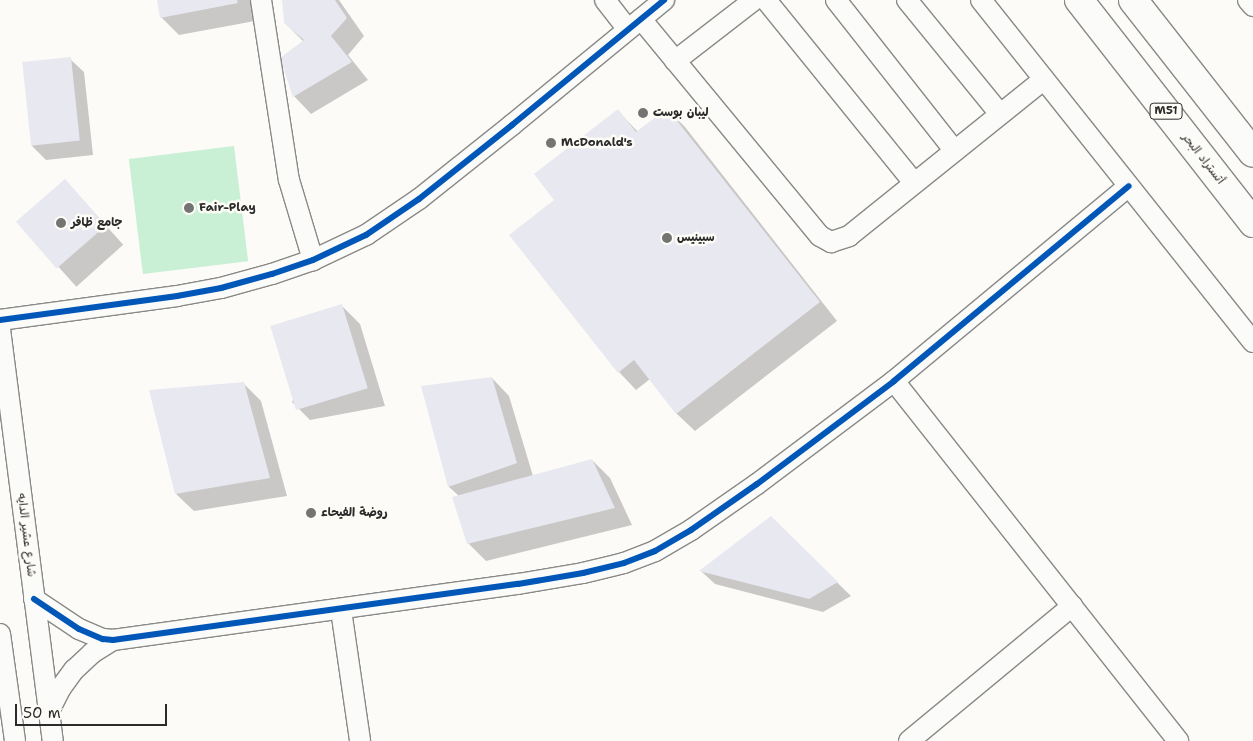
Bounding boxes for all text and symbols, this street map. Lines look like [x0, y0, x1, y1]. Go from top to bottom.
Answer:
road number: M51 [1148, 102, 1184, 120]
place label: ليبان بوست [653, 106, 709, 120]
marker: ليبان بوست [637, 107, 649, 119]
street label: أتستراد البحر [1179, 131, 1227, 187]
place label: McDonald's [561, 136, 633, 150]
marker: McDonald's [545, 137, 557, 149]
place label: Fair-Play [199, 201, 256, 215]
marker: Fair-Play [183, 202, 195, 214]
place label: جامع ظافر [71, 216, 122, 230]
marker: جامع ظافر [55, 217, 67, 229]
place label: سبينيس [677, 231, 715, 245]
marker: سبينيس [661, 232, 673, 244]
street label: شارع عشير الدايه [14, 492, 38, 578]
place label: روضة الفيحاء [321, 506, 388, 520]
marker: روضة الفيحاء [305, 507, 317, 519]
scale bar [18, 694, 170, 726]
text: 50 m [23, 703, 61, 723]

